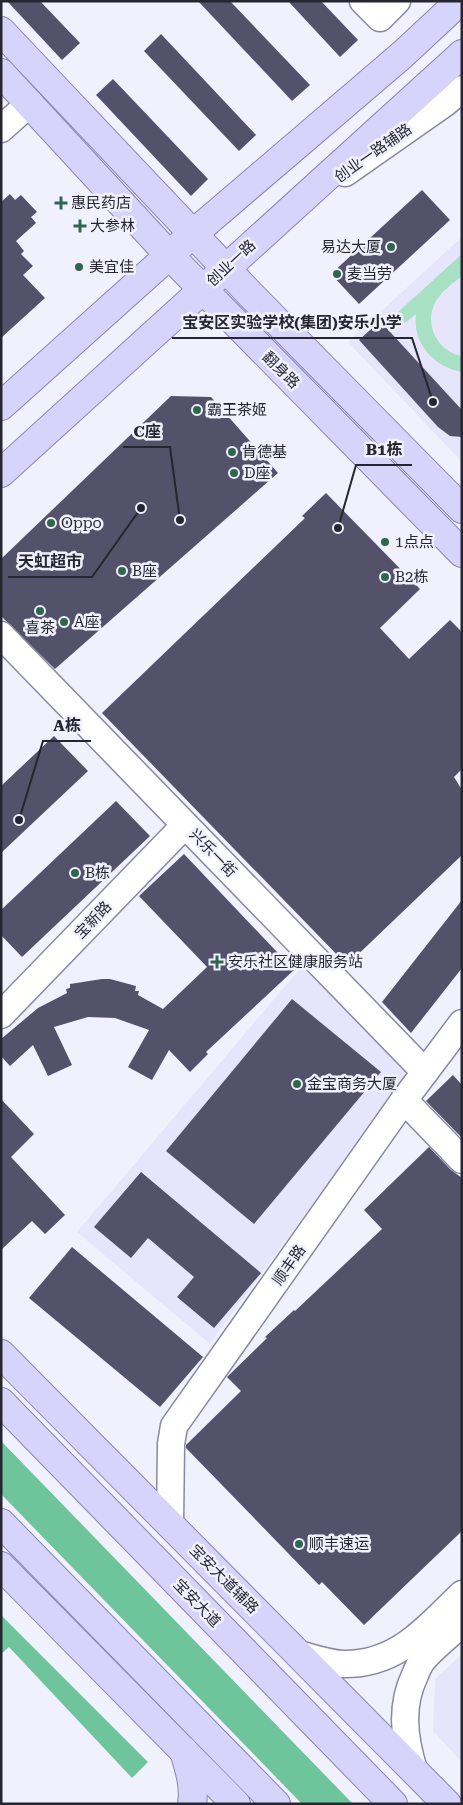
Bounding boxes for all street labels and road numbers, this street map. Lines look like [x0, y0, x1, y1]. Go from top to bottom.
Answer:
street label: 创业一路辅路 [331, 120, 415, 186]
street label: 创业一路 [203, 236, 259, 290]
street label: 翻身路 [259, 348, 303, 392]
street label: 兴乐一街 [186, 825, 240, 881]
street label: 宝新路 [71, 898, 115, 942]
street label: 顺丰路 [269, 1241, 309, 1289]
street label: 宝安大道辅路 [186, 1541, 262, 1617]
street label: 宝安大道 [170, 1575, 224, 1631]

